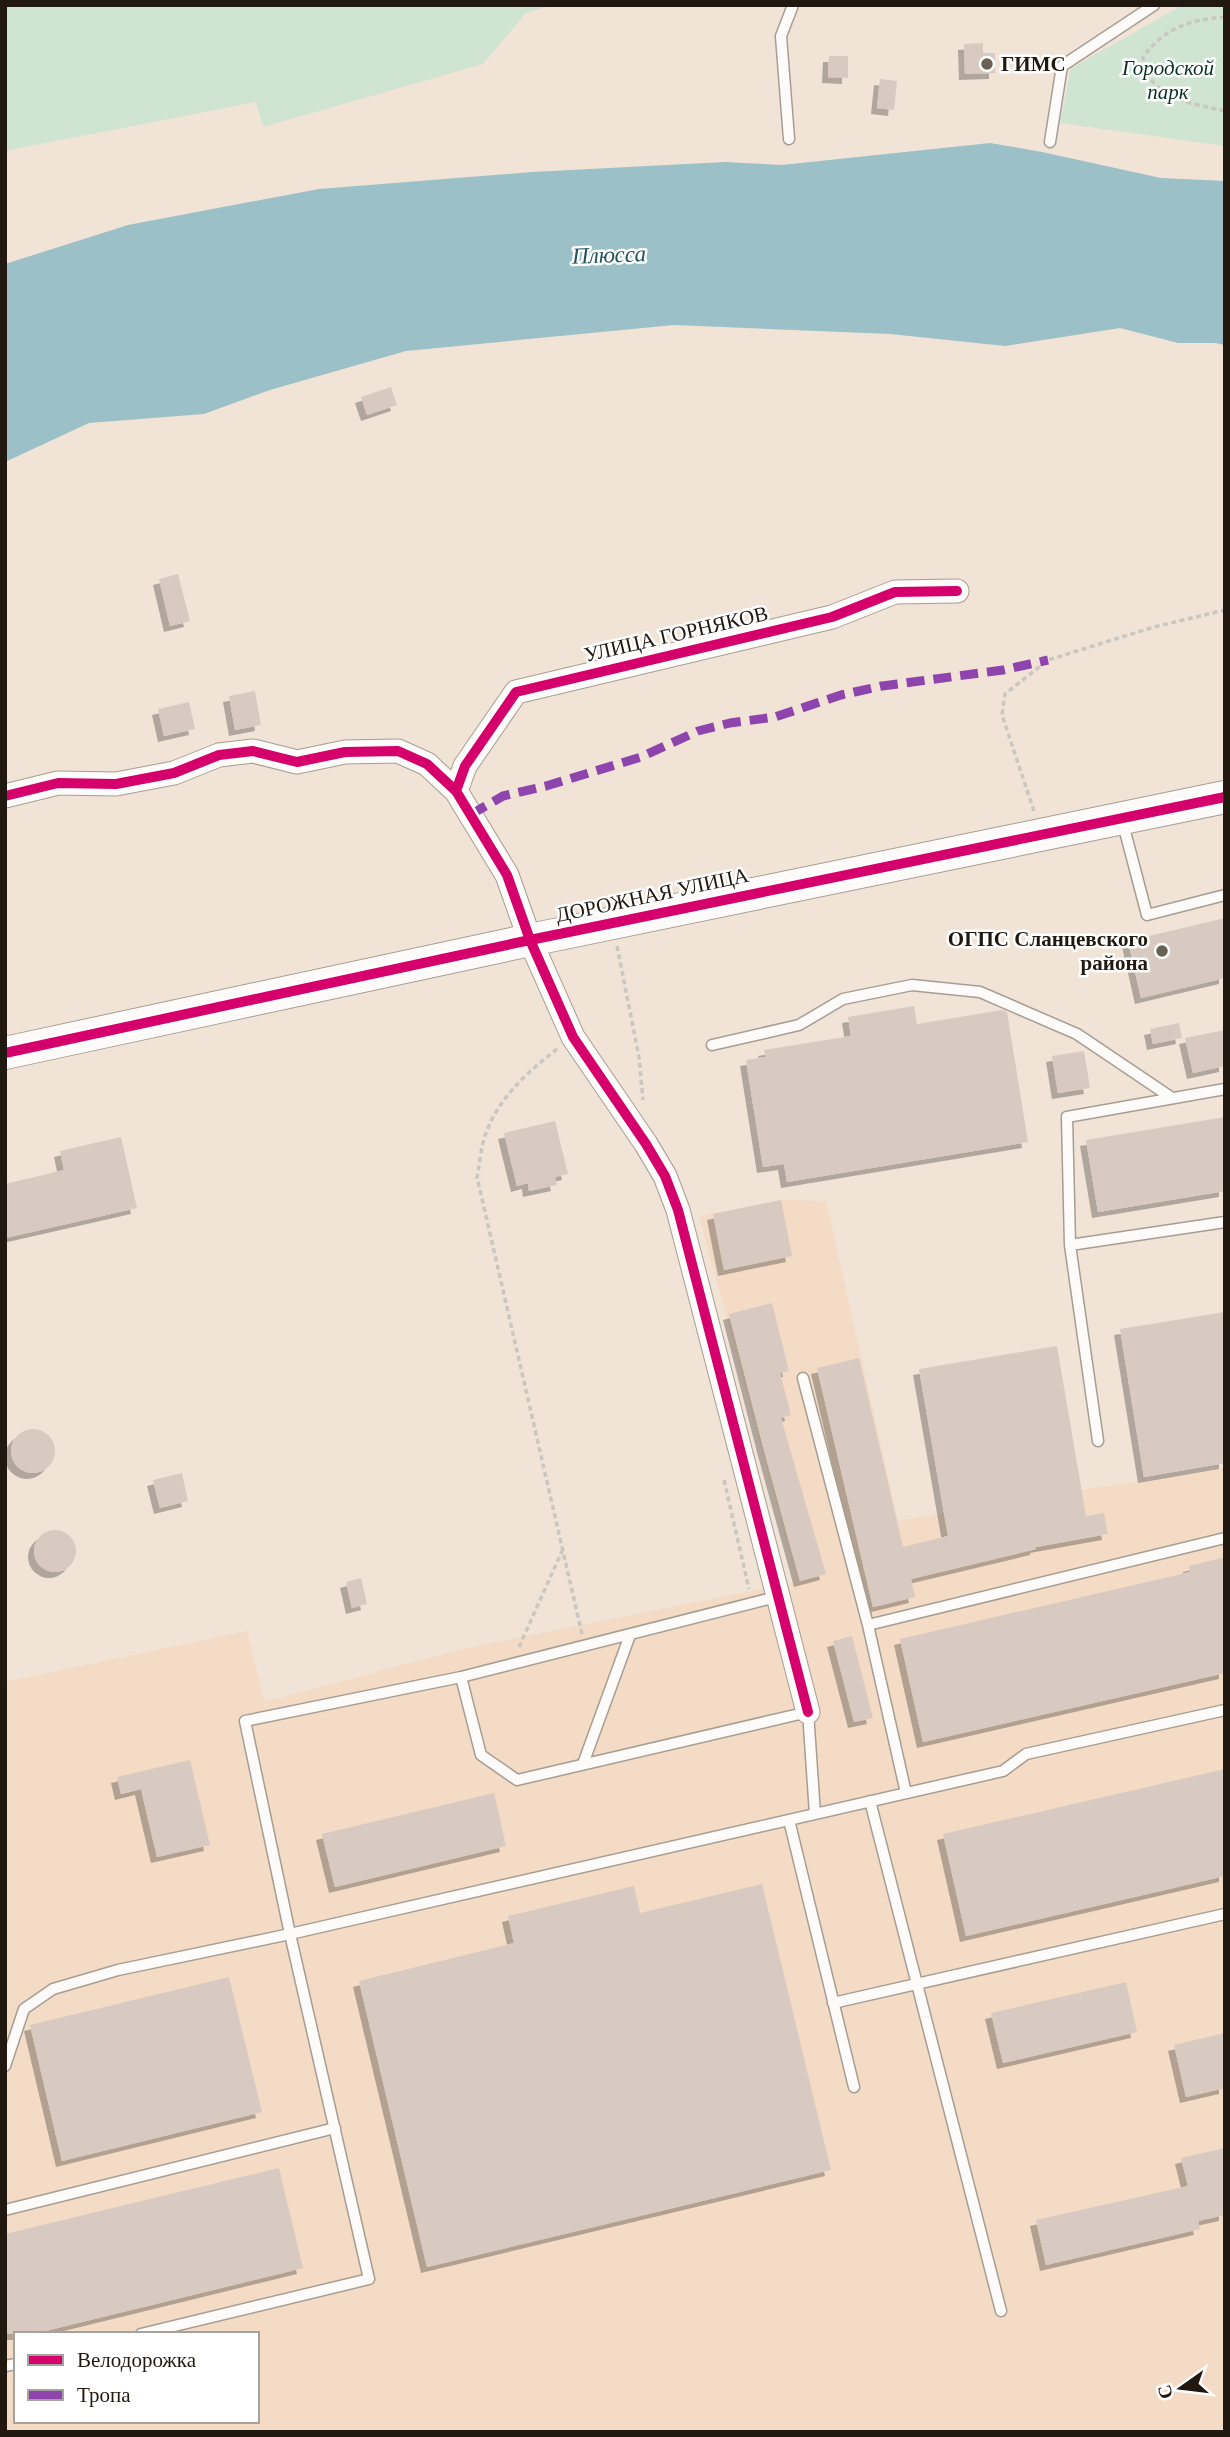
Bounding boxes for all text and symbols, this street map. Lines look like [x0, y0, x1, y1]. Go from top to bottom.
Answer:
place label: ГИМС [1001, 52, 1066, 76]
marker: ГИМС [979, 56, 995, 72]
park label: Городской парк [1121, 56, 1215, 104]
water label: Плюсса [571, 241, 646, 269]
street label: УЛИЦА ГОРНЯКОВ [582, 601, 770, 667]
street label: ДОРОЖНАЯ УЛИЦА [553, 863, 752, 927]
place label: ОГПС Сланцевского района [948, 927, 1148, 975]
marker: ОГПС Сланцевского района [1154, 943, 1170, 959]
legend [14, 2332, 259, 2423]
text: Велодорожка [77, 2348, 197, 2372]
north arrow [1146, 2353, 1216, 2423]
text: Тропа [77, 2383, 131, 2407]
text: С [1153, 2383, 1177, 2401]

